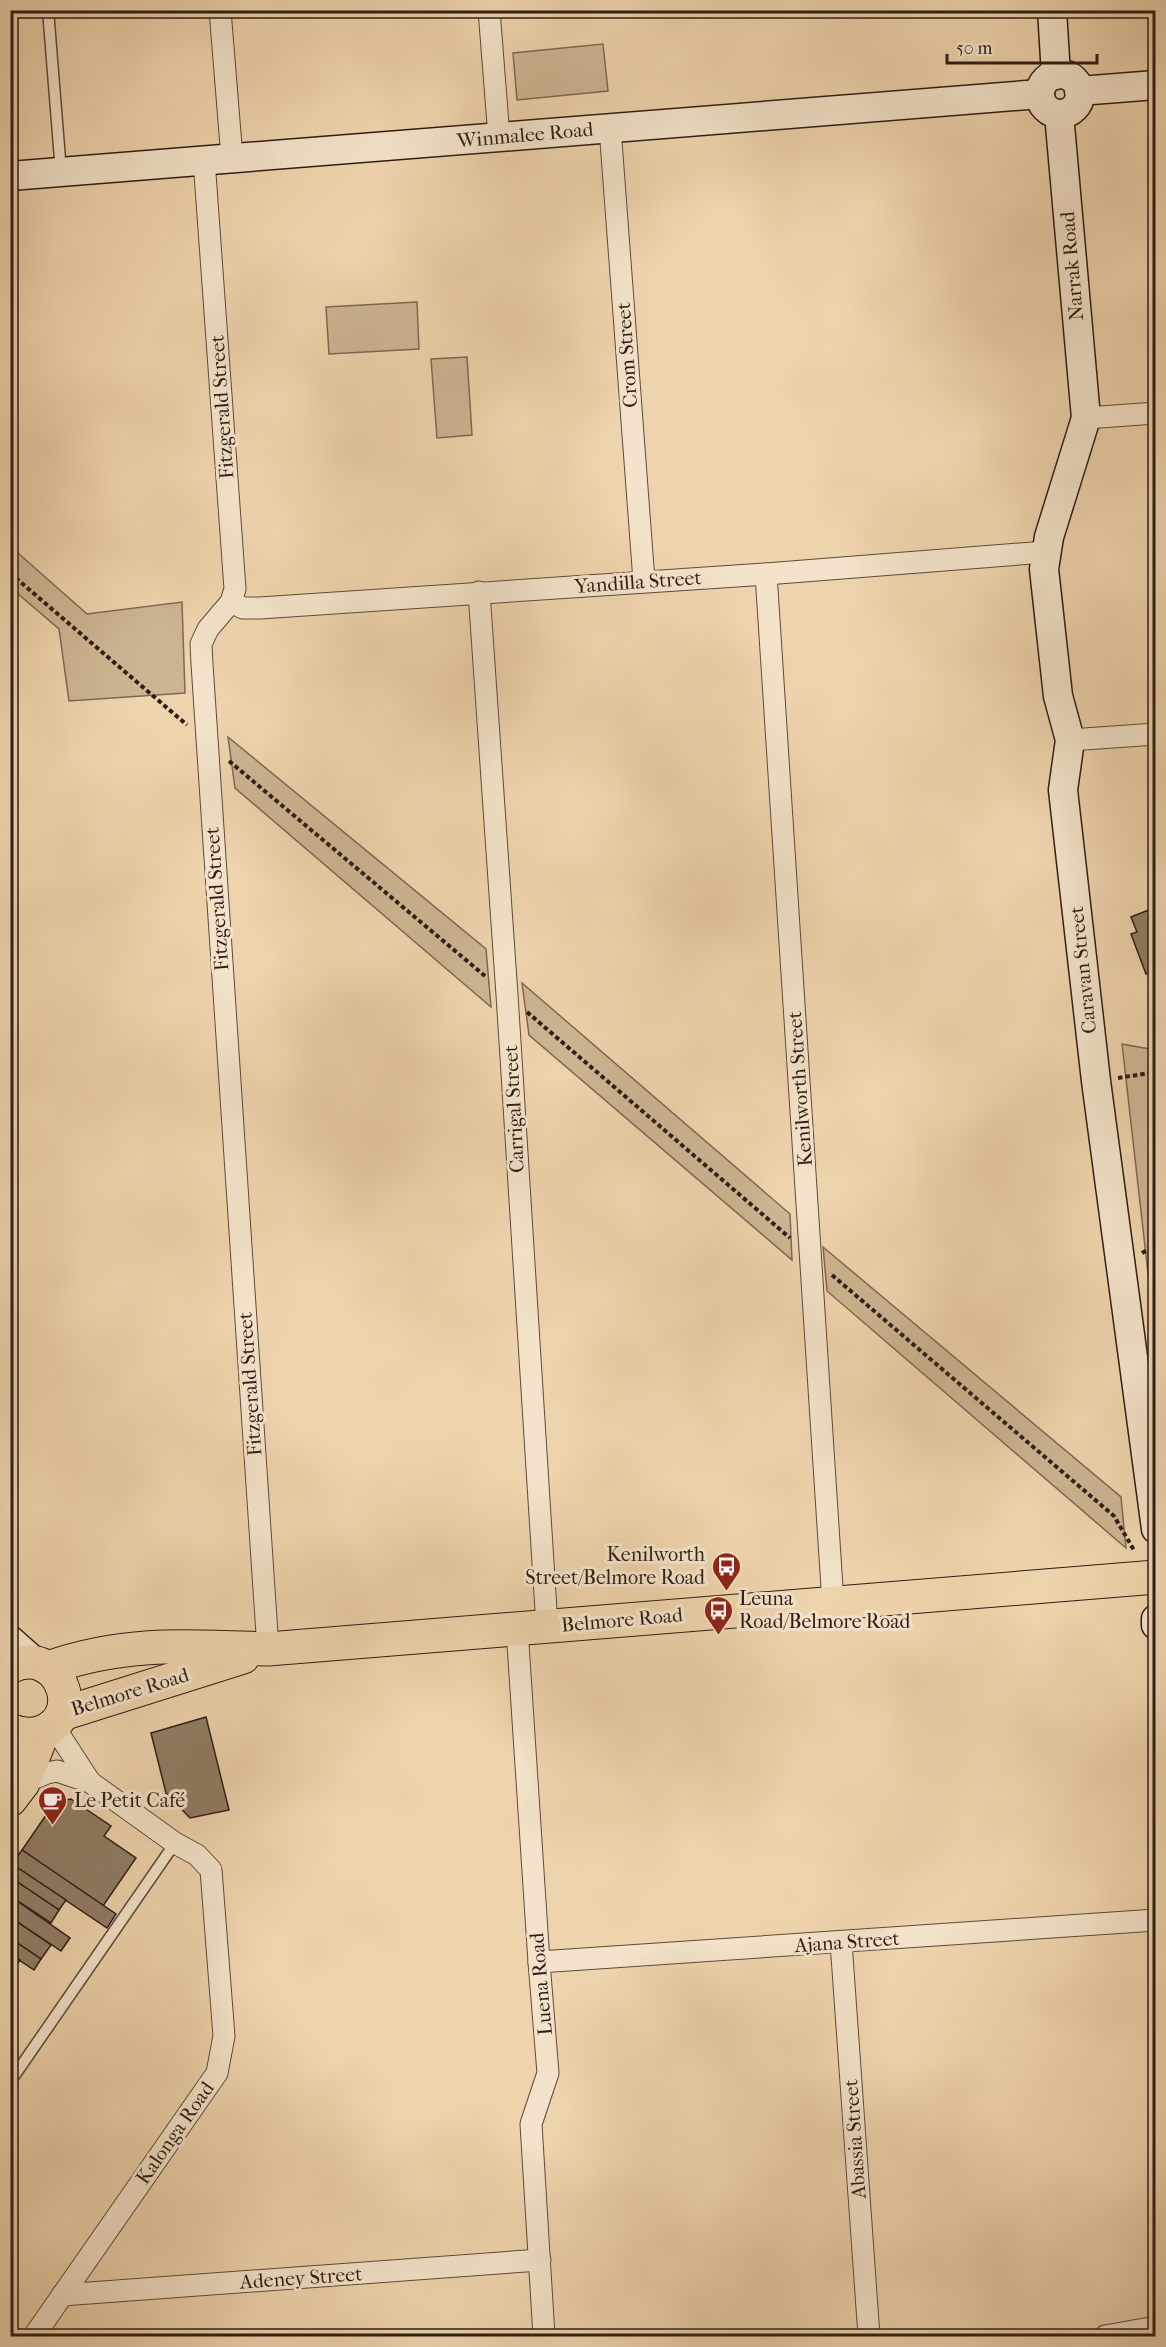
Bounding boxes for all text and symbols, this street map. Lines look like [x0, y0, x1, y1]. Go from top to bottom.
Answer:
scale bar [947, 27, 1097, 65]
text: 50 m [956, 38, 993, 59]
street label: Winmalee Road [455, 117, 595, 153]
street label: Narrak Road [1056, 209, 1088, 321]
street label: Crom Street [612, 302, 642, 408]
street label: Fitzgerald Street [205, 334, 239, 480]
street label: Yandilla Street [573, 566, 702, 598]
street label: Fitzgerald Street [200, 826, 234, 972]
street label: Caravan Street [1065, 905, 1101, 1035]
street label: Kenilworth Street [783, 1011, 817, 1167]
street label: Carrigal Street [499, 1044, 529, 1174]
street label: Fitzgerald Street [233, 1311, 267, 1457]
place label: Kenilworth Street/Belmore Road [525, 1543, 706, 1589]
bus stop icon: Kenilworth Street/Belmore Road [710, 1550, 742, 1592]
place label: Leuna Road/Belmore Road [739, 1587, 911, 1633]
bus stop icon: Leuna Road/Belmore Road [702, 1594, 734, 1636]
street label: Belmore Road [560, 1603, 685, 1637]
street label: Belmore Road [68, 1663, 193, 1721]
cafe icon: Le Petit Café [37, 1784, 69, 1826]
place label: Le Petit Café [74, 1789, 185, 1812]
street label: Ajana Street [793, 1927, 900, 1957]
street label: Luena Road [525, 1931, 557, 2036]
street label: Kalonga Road [131, 2076, 219, 2189]
street label: Abassia Street [839, 2078, 871, 2200]
street label: Adeney Street [238, 2262, 363, 2294]

